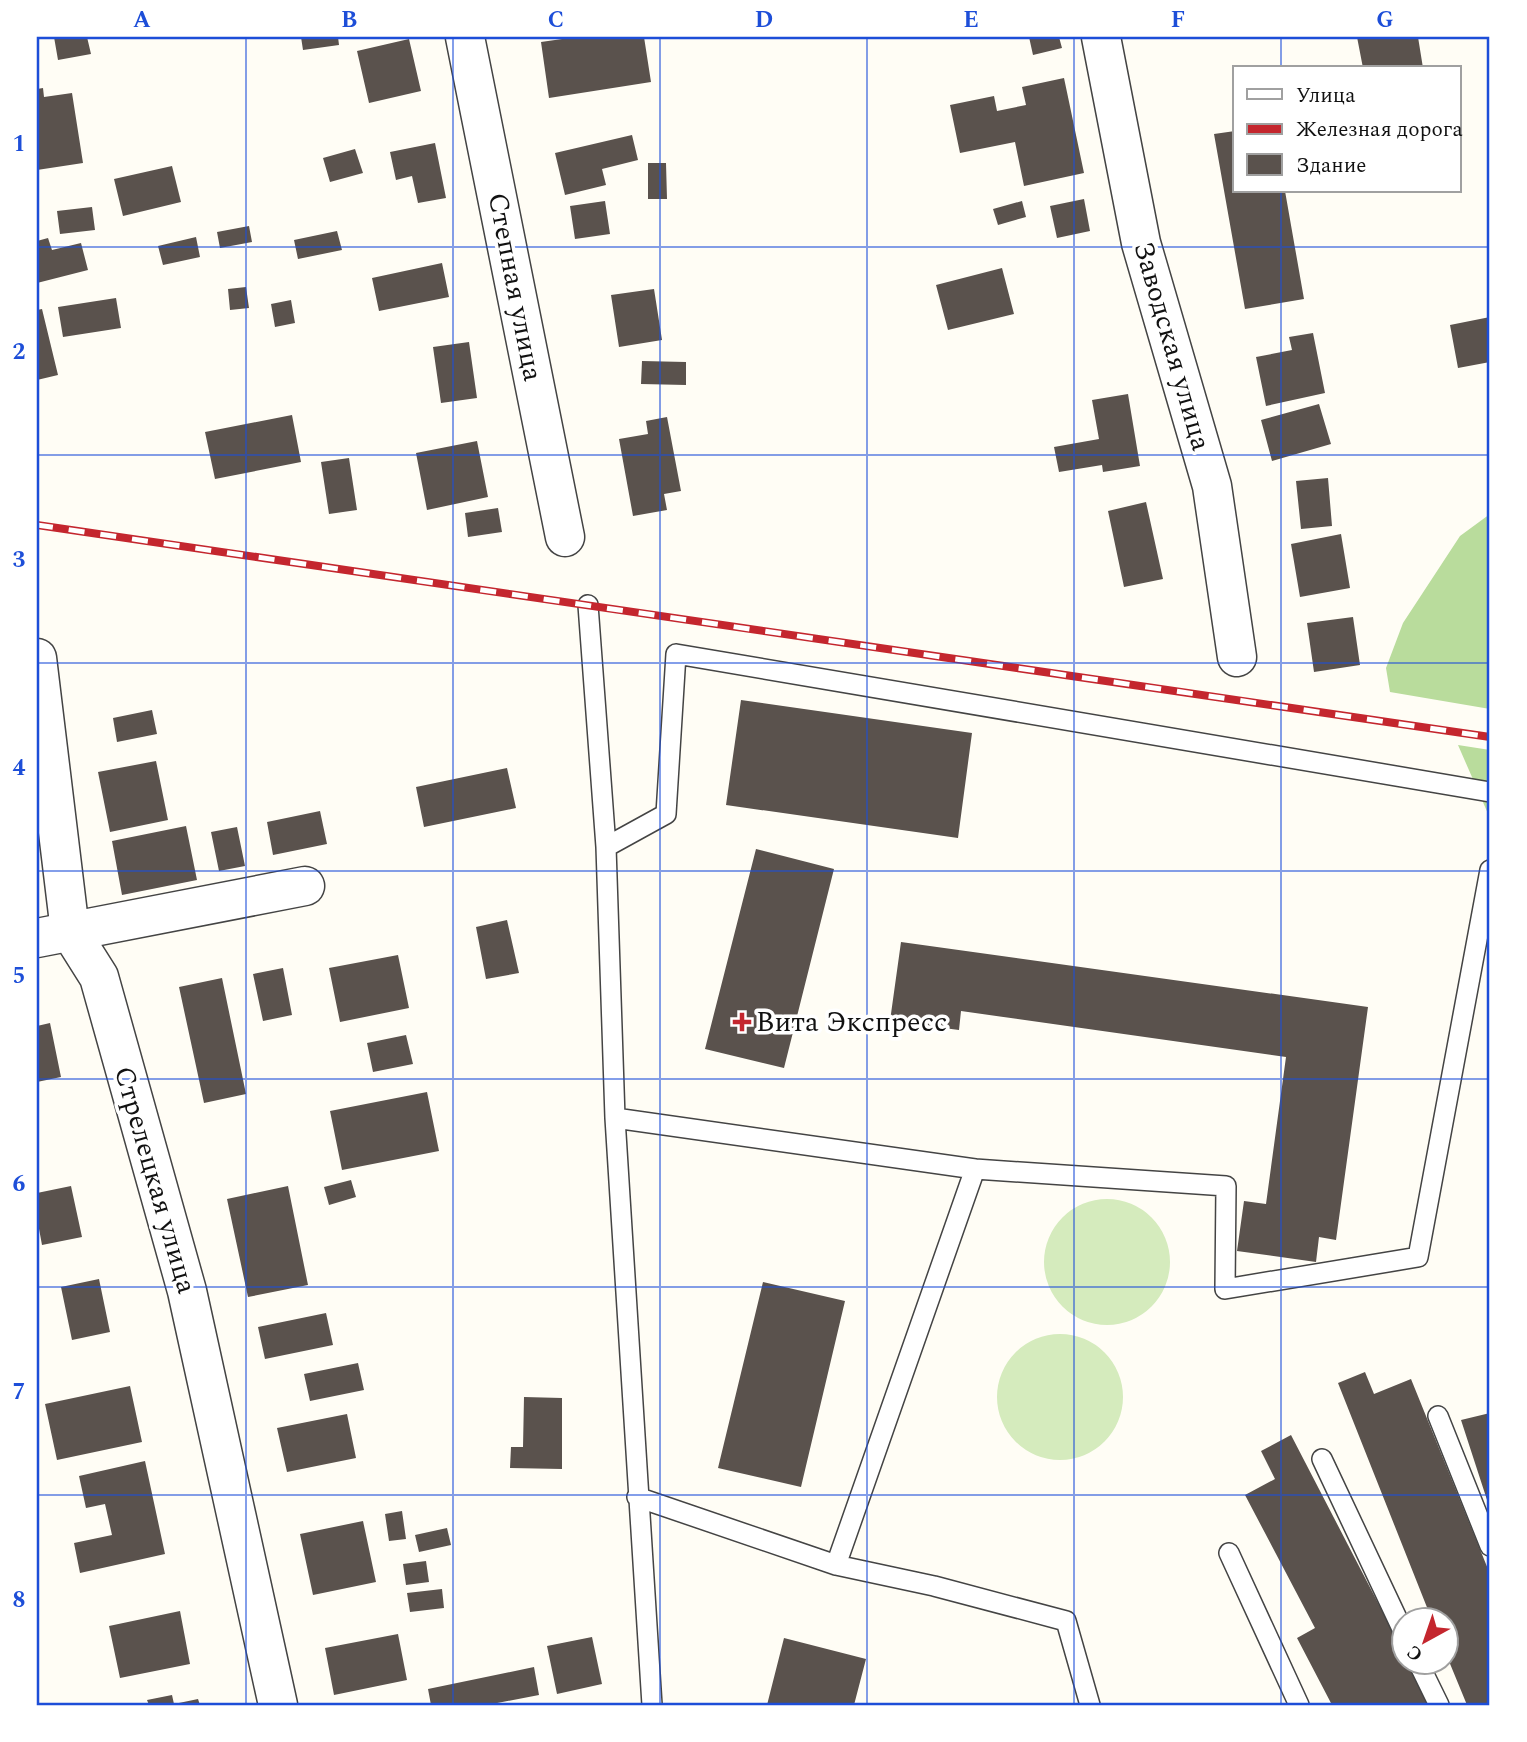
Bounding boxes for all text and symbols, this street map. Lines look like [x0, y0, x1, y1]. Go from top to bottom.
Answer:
text: A [133, 3, 151, 38]
text: B [341, 3, 357, 38]
text: C [548, 3, 564, 38]
text: D [755, 3, 773, 38]
text: E [963, 3, 979, 38]
text: F [1171, 3, 1185, 38]
text: G [1376, 3, 1394, 38]
legend [1233, 66, 1460, 192]
text: Улица [1296, 80, 1356, 112]
text: Железная дорога [1296, 114, 1463, 146]
text: 1 [13, 127, 25, 162]
text: Здание [1296, 150, 1366, 182]
street label: Степная улица [476, 189, 554, 385]
street label: Заводская улица [1122, 236, 1222, 456]
text: 2 [13, 335, 26, 370]
text: 3 [13, 543, 26, 578]
text: 4 [13, 751, 26, 786]
text: 5 [13, 959, 25, 994]
place label: Вита Экспресс [756, 1001, 947, 1044]
marker: Вита Экспресс [734, 1014, 750, 1030]
street label: Стрелецкая улица [102, 1061, 208, 1299]
text: 6 [13, 1167, 26, 1202]
text: 7 [13, 1375, 25, 1410]
text: 8 [13, 1583, 25, 1618]
north arrow [1390, 1606, 1460, 1676]
text: С [1401, 1637, 1430, 1668]

